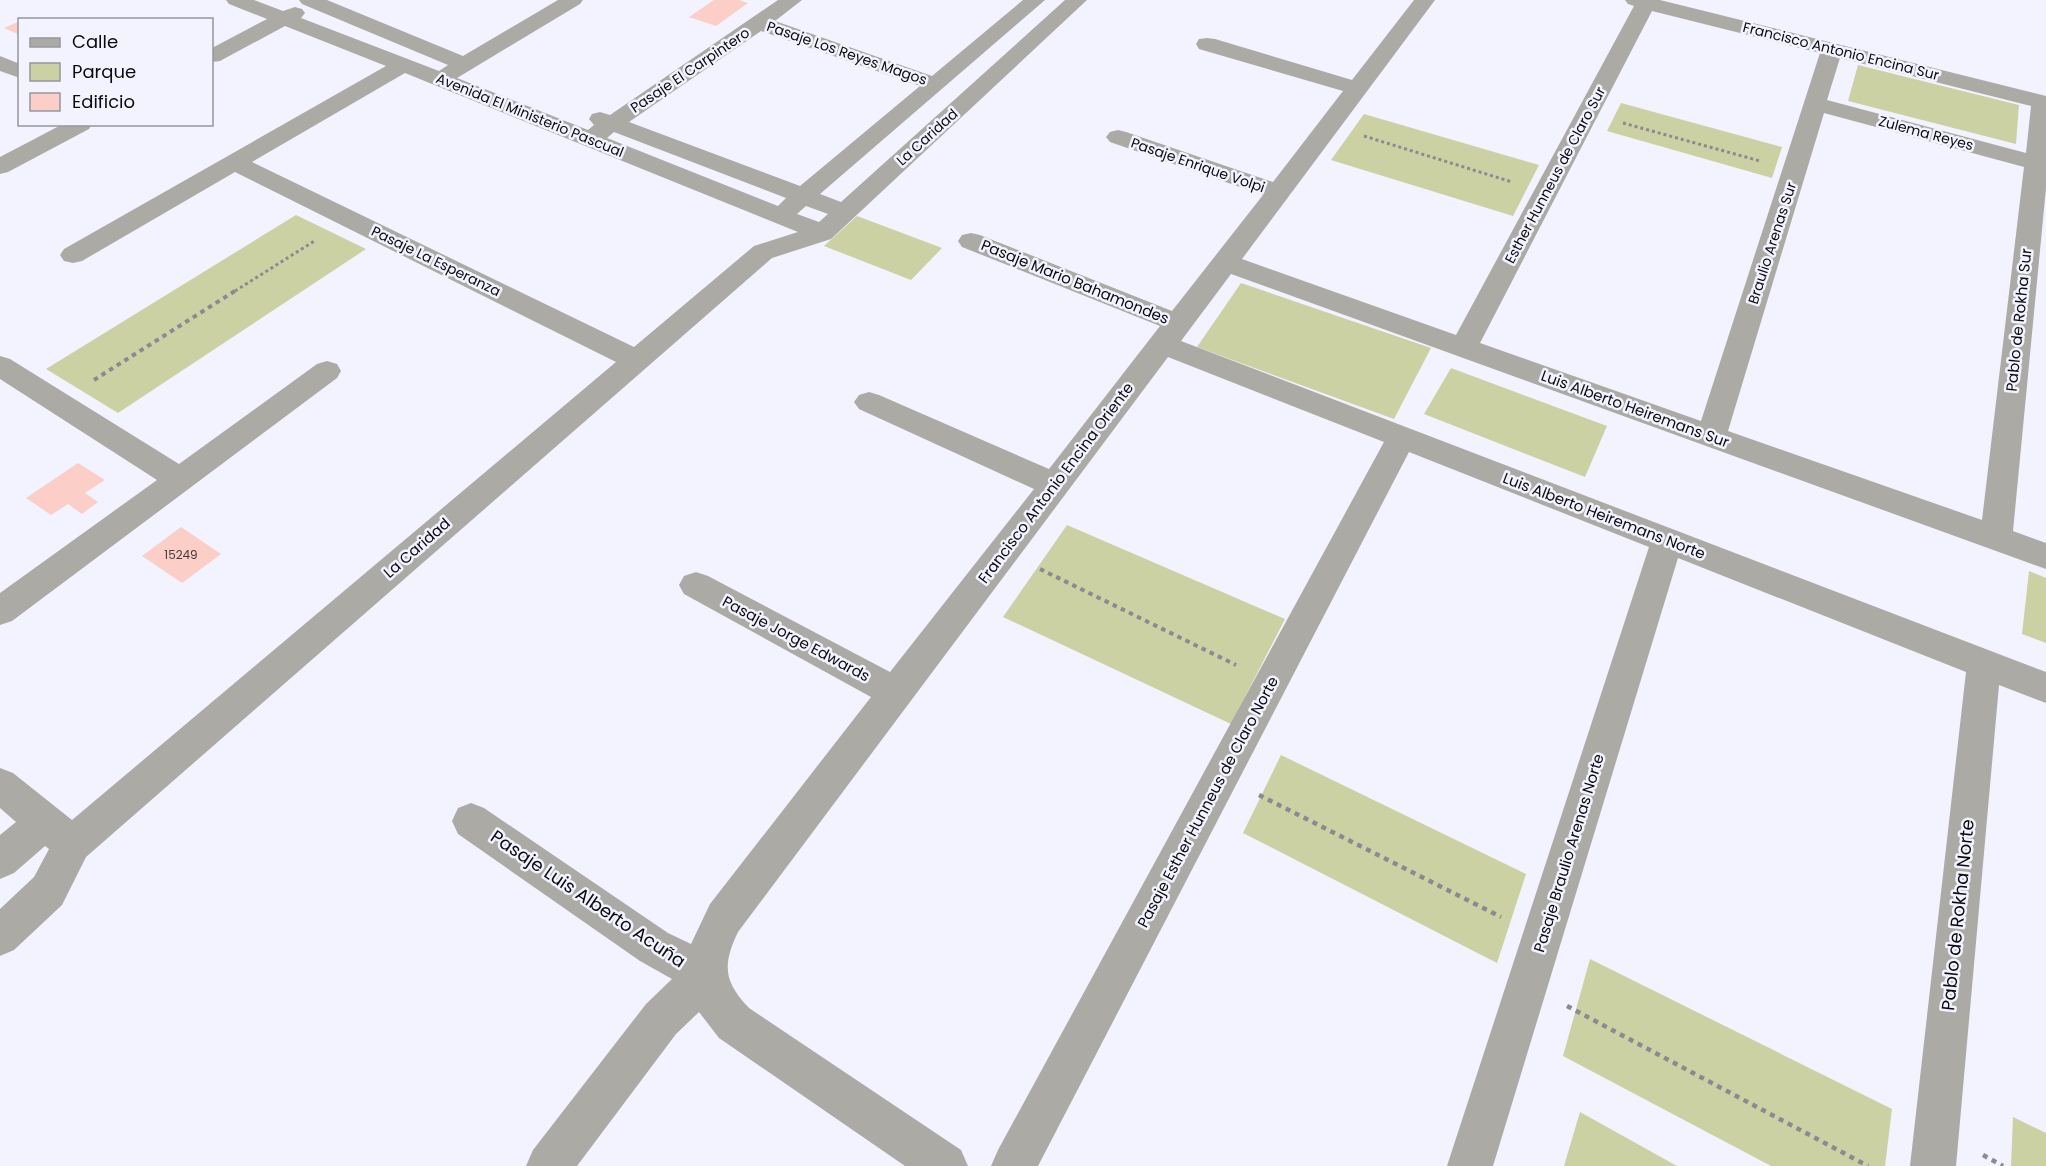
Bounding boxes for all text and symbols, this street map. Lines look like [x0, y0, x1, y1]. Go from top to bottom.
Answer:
street label: Pasaje Los Reyes Magos [764, 16, 930, 90]
street label: Francisco Antonio Encina Sur [1741, 17, 1941, 85]
legend [18, 18, 213, 126]
street label: Pasaje El Carpintero [626, 23, 754, 117]
text: Calle [72, 29, 118, 54]
text: Parque [72, 59, 136, 84]
street label: Avenida El Ministerio Pascual [433, 68, 627, 162]
street label: Esther Hunneus de Claro Sur [1500, 83, 1610, 267]
text: Edificio [72, 89, 135, 114]
street label: La Caridad [892, 104, 962, 170]
street label: Zulema Reyes [1876, 111, 1976, 155]
street label: Pasaje Enrique Volpi [1128, 133, 1268, 197]
street label: Braulio Arenas Sur [1743, 180, 1801, 306]
street label: Pasaje La Esperanza [368, 221, 504, 301]
street label: Pasaje Mario Bahamondes [978, 234, 1172, 329]
street label: Pablo de Rokha Sur [2001, 247, 2037, 393]
street label: Luis Alberto Heiremans Sur [1538, 365, 1733, 453]
street label: Francisco Antonio Encina Oriente [973, 378, 1138, 587]
street label: Luis Alberto Heiremans Norte [1500, 467, 1708, 564]
street label: La Caridad [379, 513, 455, 582]
house number: 15249 [164, 546, 198, 563]
street label: Pasaje Jorge Edwards [719, 591, 874, 686]
street label: Pasaje Esther Hunneus de Claro Norte [1132, 672, 1283, 931]
street label: Pasaje Braulio Arenas Norte [1528, 751, 1609, 955]
street label: Pablo de Rokha Norte [1935, 818, 1980, 1012]
street label: Pasaje Luis Alberto Acuña [486, 824, 691, 973]

